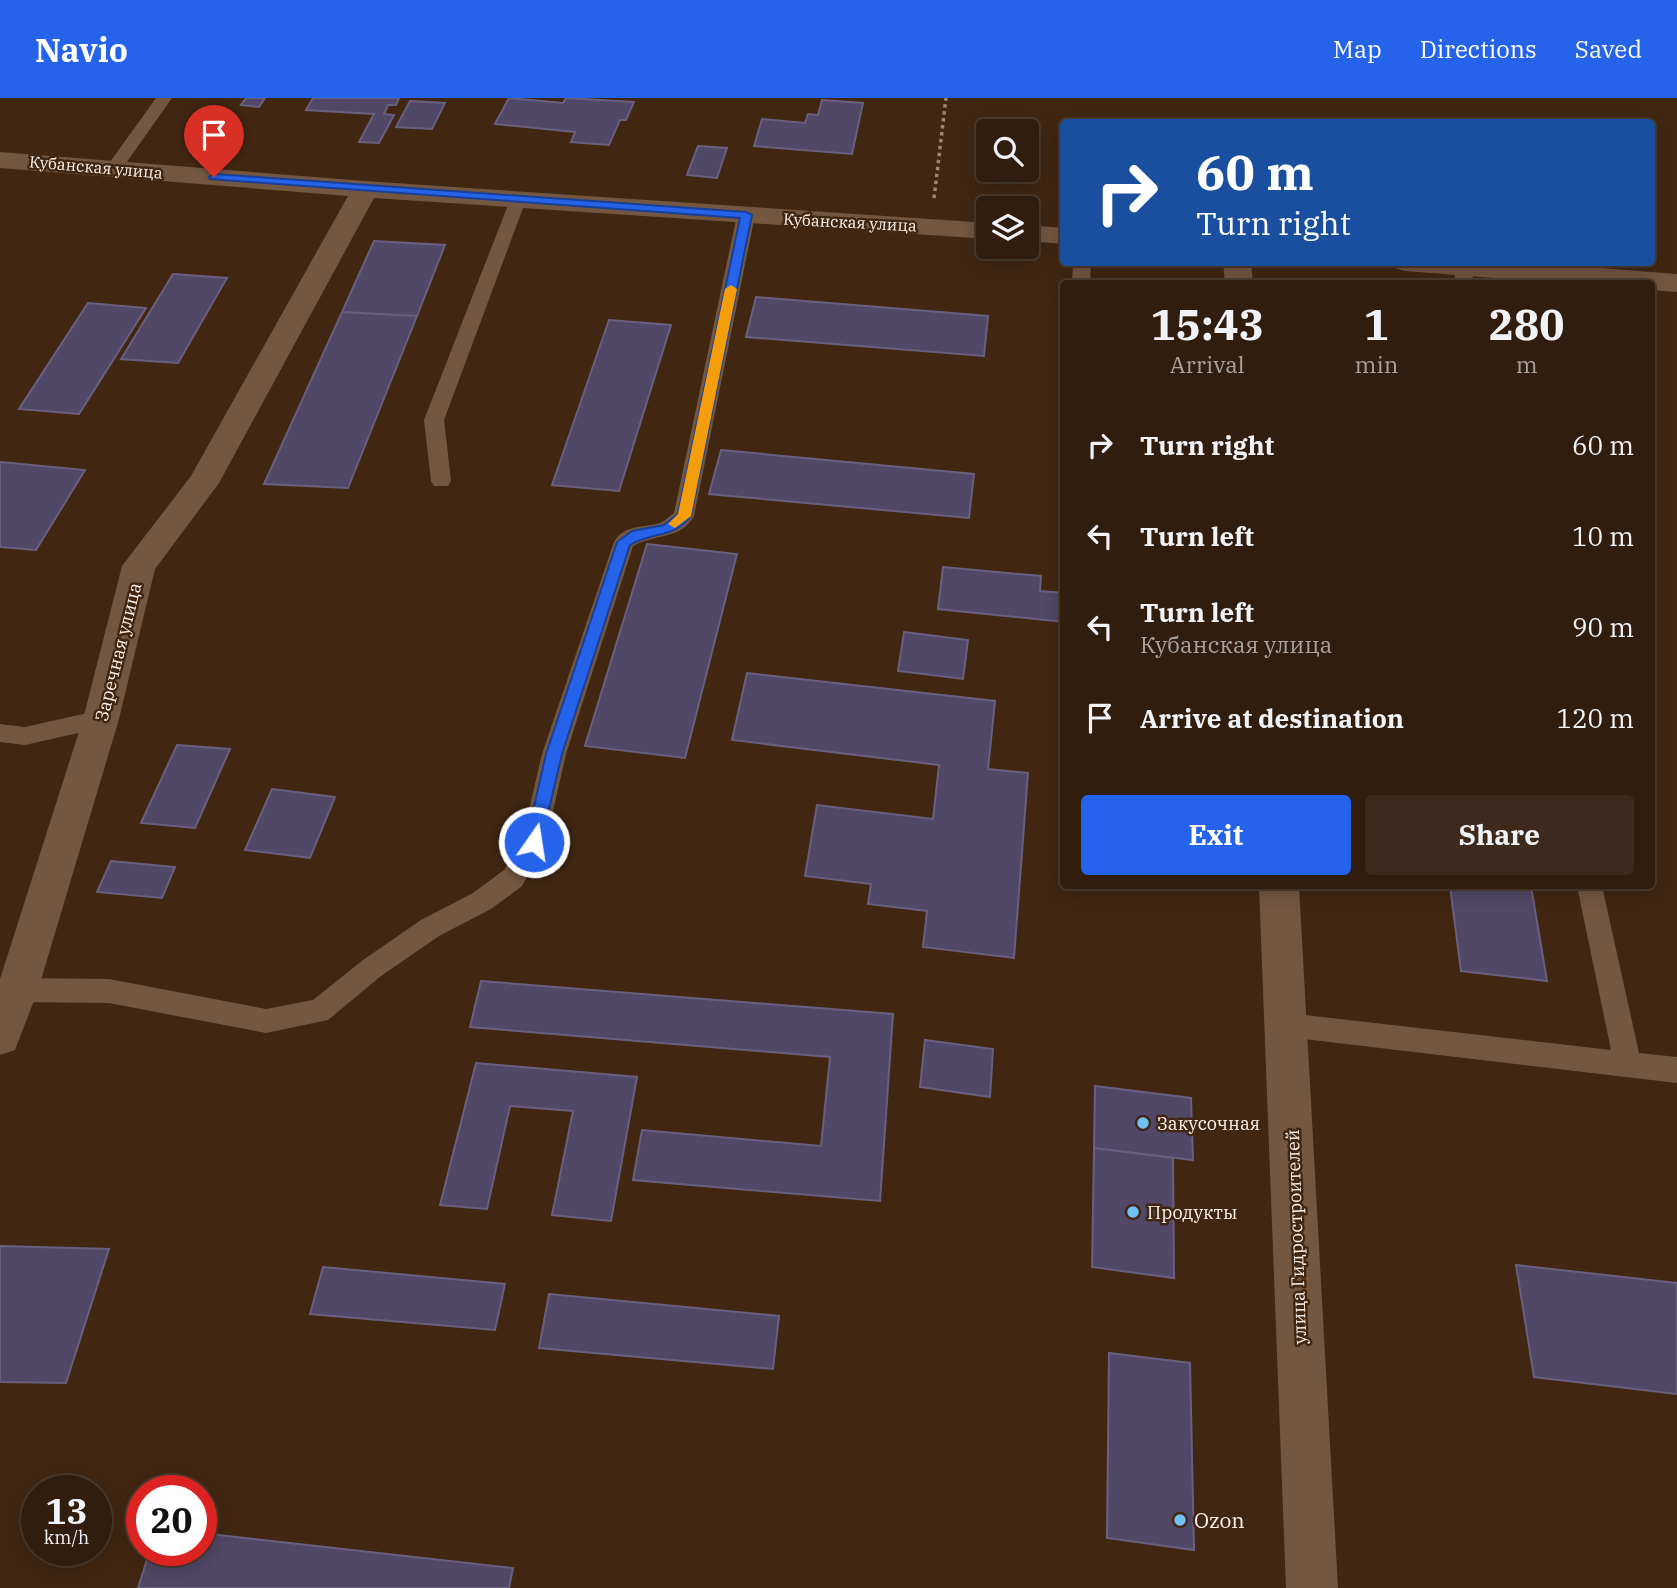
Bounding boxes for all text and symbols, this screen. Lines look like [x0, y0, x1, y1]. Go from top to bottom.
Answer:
text: Navio [35, 28, 128, 71]
text: Map [1333, 33, 1382, 65]
text: Directions [1420, 33, 1537, 65]
text: Saved [1575, 33, 1642, 65]
pin [184, 105, 244, 177]
icon: arrive [195, 116, 233, 154]
map controls [976, 119, 1039, 259]
button: search [976, 119, 1039, 182]
text: 60 m [1196, 140, 1314, 203]
icon: right [1081, 147, 1172, 238]
street label: Кубанская улица [29, 151, 164, 183]
button: layers [976, 196, 1039, 259]
text: Turn right [1196, 202, 1351, 244]
street label: Кубанская улица [783, 209, 918, 235]
text: 15:43 [1150, 297, 1264, 352]
text: 1 [1364, 297, 1389, 352]
text: 280 [1489, 297, 1564, 352]
text: Arrival [1170, 349, 1245, 379]
text: min [1355, 349, 1398, 379]
text: m [1516, 349, 1538, 379]
icon: right [1081, 426, 1119, 464]
text: Turn right [1140, 428, 1274, 462]
text: 60 m [1572, 428, 1634, 462]
icon: left [1081, 517, 1119, 555]
text: Turn left [1140, 519, 1254, 553]
text: 10 m [1572, 519, 1634, 553]
street label: Заречная улица [90, 580, 146, 724]
text: Turn left [1140, 595, 1254, 629]
icon: left [1081, 608, 1119, 646]
text: 90 m [1572, 610, 1634, 644]
text: Кубанская улица [1140, 629, 1332, 659]
icon: arrive [1081, 699, 1119, 737]
text: Arrive at destination [1140, 701, 1404, 735]
text: 120 m [1556, 701, 1634, 735]
button: Exit [1081, 795, 1351, 875]
button: Share [1365, 795, 1634, 875]
position arrow [497, 805, 571, 879]
place label: Закусочная [1157, 1112, 1260, 1135]
marker: Закусочная [1135, 1115, 1151, 1131]
street label: улица Гидростроителей [1281, 1129, 1311, 1345]
place label: Продукты [1147, 1201, 1237, 1224]
marker: Продукты [1125, 1204, 1141, 1220]
speed limit sign: 20 [126, 1475, 217, 1566]
text: 13 [45, 1488, 88, 1534]
place label: Ozon [1194, 1506, 1245, 1534]
marker: Ozon [1172, 1512, 1188, 1528]
text: km/h [44, 1526, 89, 1549]

